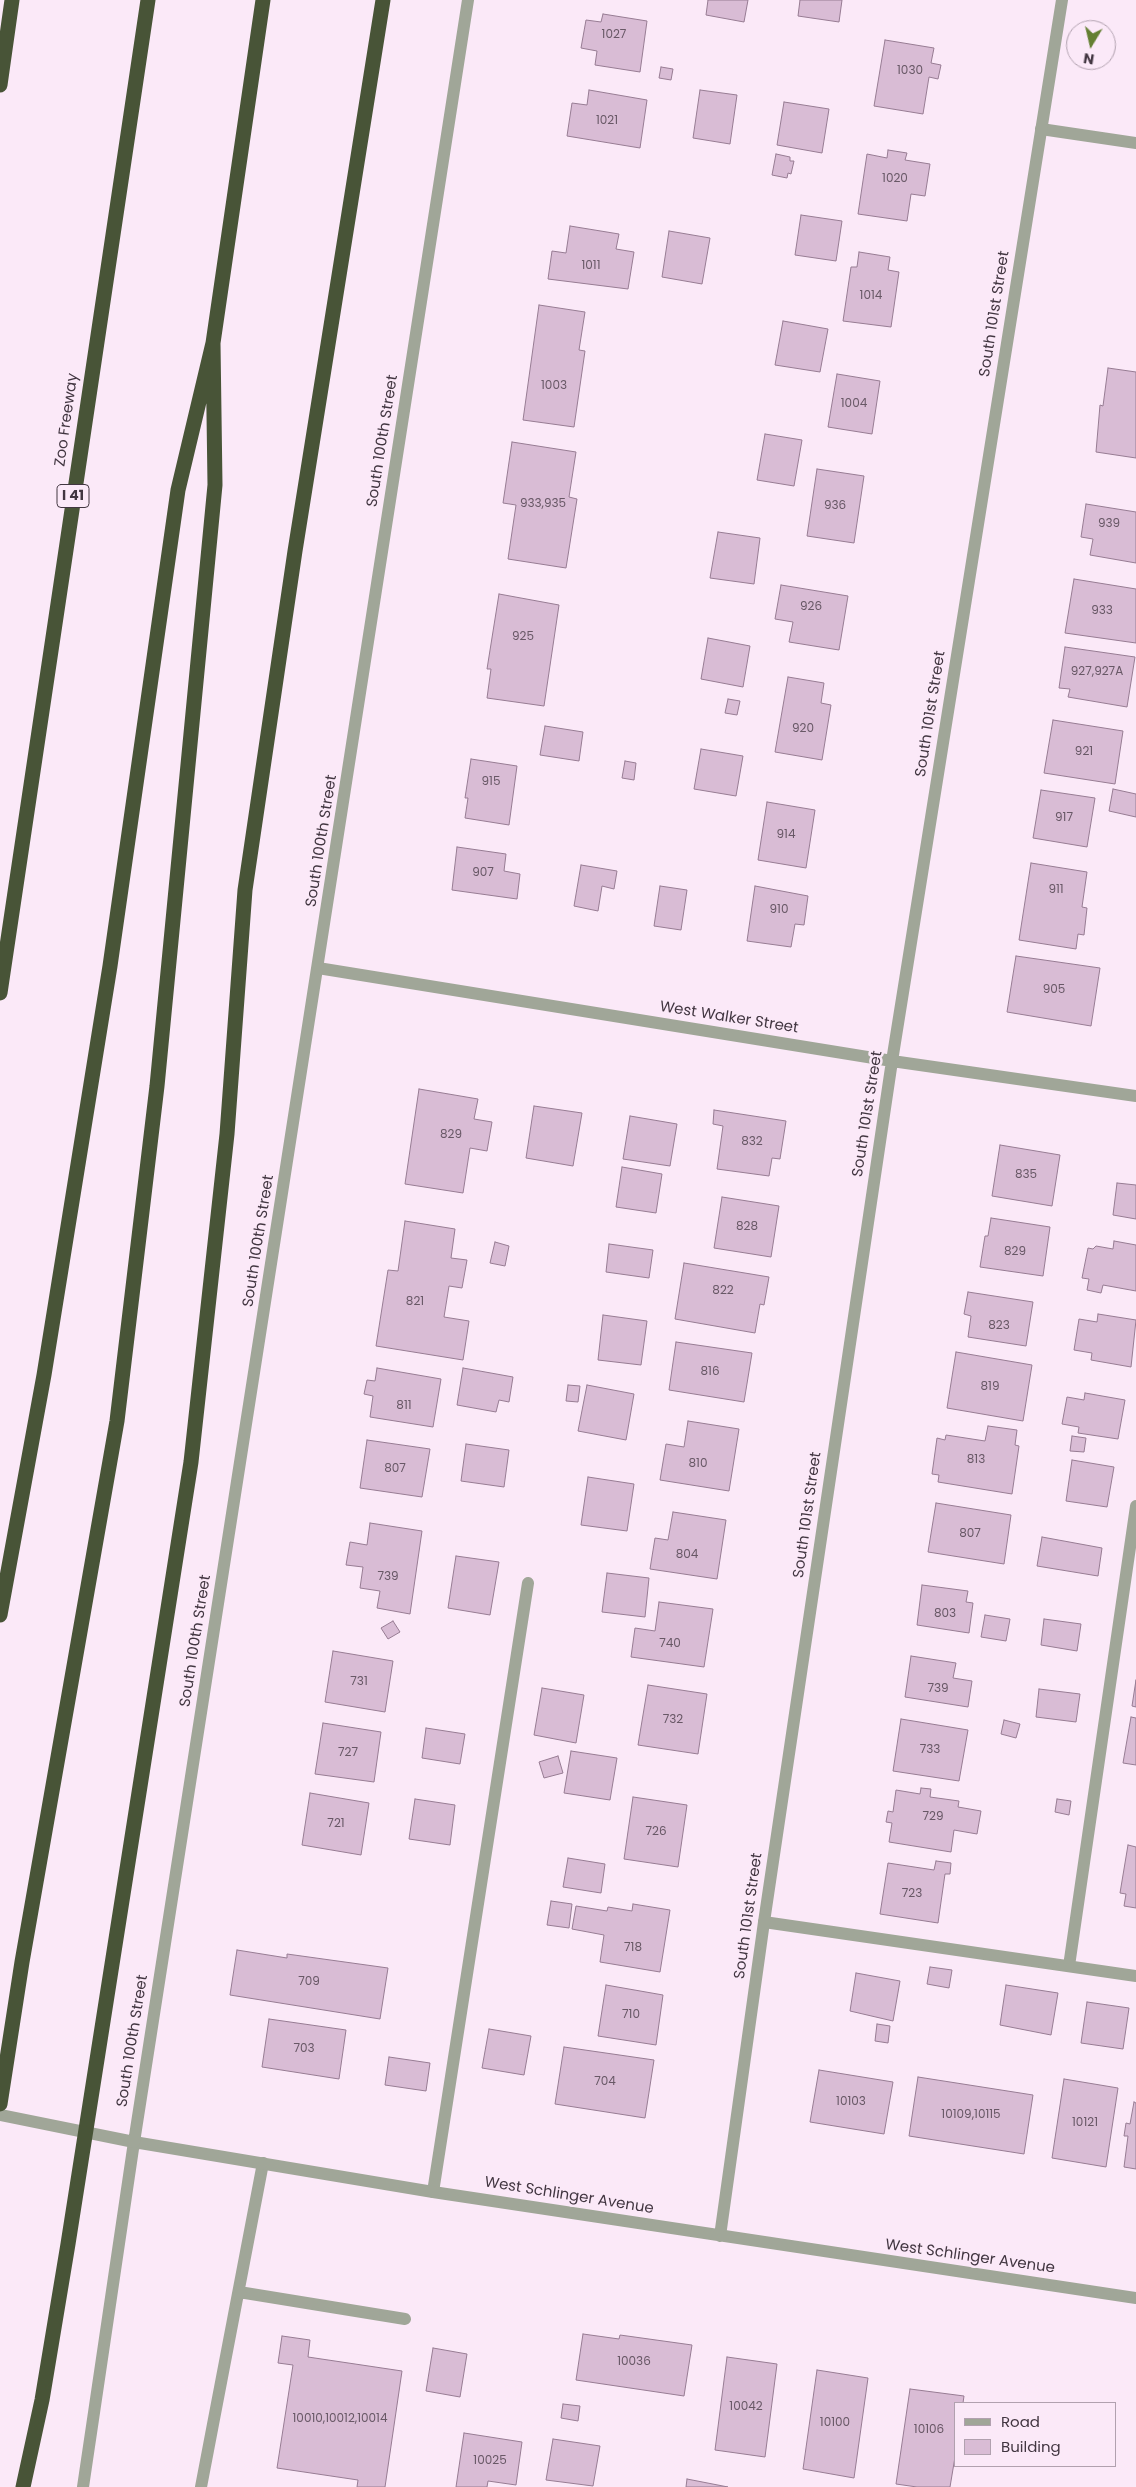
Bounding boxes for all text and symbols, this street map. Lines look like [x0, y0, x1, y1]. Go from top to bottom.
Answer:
north arrow [1066, 20, 1116, 70]
house number: 1027 [602, 28, 626, 42]
text: N [1082, 48, 1096, 70]
house number: 1030 [897, 64, 923, 78]
house number: 1021 [596, 114, 618, 128]
house number: 1020 [882, 172, 908, 186]
street label: South 101st Street [976, 250, 1014, 378]
house number: 1011 [581, 259, 601, 273]
house number: 1014 [860, 289, 882, 303]
street label: Zoo Freeway [52, 372, 82, 468]
street label: South 100th Street [364, 374, 402, 508]
house number: 1003 [541, 379, 567, 393]
house number: 1004 [841, 397, 867, 411]
road number: I 41 [57, 484, 89, 508]
house number: 933,935 [520, 497, 566, 511]
house number: 936 [824, 499, 846, 513]
house number: 939 [1098, 517, 1120, 531]
house number: 926 [800, 600, 822, 614]
house number: 933 [1091, 604, 1113, 618]
house number: 925 [512, 630, 534, 644]
street label: South 101st Street [912, 650, 950, 778]
house number: 927,927A [1071, 665, 1123, 679]
house number: 920 [792, 722, 814, 736]
house number: 921 [1075, 745, 1093, 759]
street label: South 100th Street [303, 774, 341, 908]
house number: 915 [482, 775, 500, 789]
house number: 917 [1055, 811, 1073, 825]
house number: 914 [777, 828, 795, 842]
house number: 907 [472, 866, 494, 880]
house number: 911 [1048, 883, 1064, 897]
house number: 910 [770, 903, 788, 917]
house number: 905 [1043, 983, 1065, 997]
street label: West Walker Street [658, 998, 800, 1038]
street label: South 101st Street [849, 1050, 887, 1178]
house number: 829 [440, 1128, 462, 1142]
house number: 832 [741, 1135, 763, 1149]
house number: 835 [1015, 1168, 1037, 1182]
street label: South 100th Street [240, 1174, 278, 1308]
house number: 828 [736, 1220, 758, 1234]
house number: 829 [1004, 1245, 1026, 1259]
house number: 822 [712, 1284, 734, 1298]
house number: 821 [406, 1295, 424, 1309]
house number: 823 [988, 1319, 1010, 1333]
house number: 816 [700, 1365, 720, 1379]
house number: 819 [981, 1380, 999, 1394]
house number: 811 [396, 1399, 412, 1413]
street label: South 101st Street [790, 1451, 826, 1579]
house number: 813 [967, 1453, 985, 1467]
house number: 810 [689, 1457, 707, 1471]
house number: 807 [384, 1462, 406, 1476]
house number: 807 [959, 1527, 981, 1541]
house number: 804 [676, 1548, 698, 1562]
house number: 739 [377, 1570, 399, 1584]
street label: South 100th Street [177, 1574, 215, 1708]
house number: 803 [934, 1607, 956, 1621]
house number: 740 [659, 1637, 681, 1651]
house number: 731 [350, 1675, 368, 1689]
house number: 739 [927, 1682, 949, 1696]
house number: 732 [663, 1713, 683, 1727]
house number: 733 [920, 1743, 940, 1757]
house number: 727 [338, 1746, 358, 1760]
house number: 729 [922, 1810, 944, 1824]
house number: 721 [327, 1817, 345, 1831]
house number: 726 [645, 1825, 667, 1839]
street label: South 101st Street [731, 1852, 767, 1980]
house number: 723 [902, 1887, 922, 1901]
house number: 718 [624, 1941, 642, 1955]
street label: South 100th Street [114, 1974, 152, 2108]
house number: 709 [298, 1975, 320, 1989]
house number: 710 [622, 2008, 640, 2022]
house number: 703 [293, 2042, 315, 2056]
house number: 704 [594, 2075, 616, 2089]
house number: 10103 [836, 2095, 866, 2109]
house number: 10109,10115 [941, 2108, 1001, 2122]
house number: 10121 [1072, 2116, 1098, 2130]
street label: West Schlinger Avenue [483, 2174, 655, 2218]
street label: West Schlinger Avenue [884, 2236, 1056, 2278]
house number: 10036 [617, 2355, 651, 2369]
house number: 10042 [729, 2400, 763, 2414]
legend [954, 2402, 1116, 2467]
text: Road [1001, 2411, 1040, 2432]
house number: 10010,10012,10014 [293, 2412, 387, 2426]
house number: 10100 [820, 2416, 850, 2430]
house number: 10106 [914, 2423, 944, 2437]
text: Building [1001, 2436, 1061, 2457]
house number: 10025 [473, 2454, 507, 2468]

